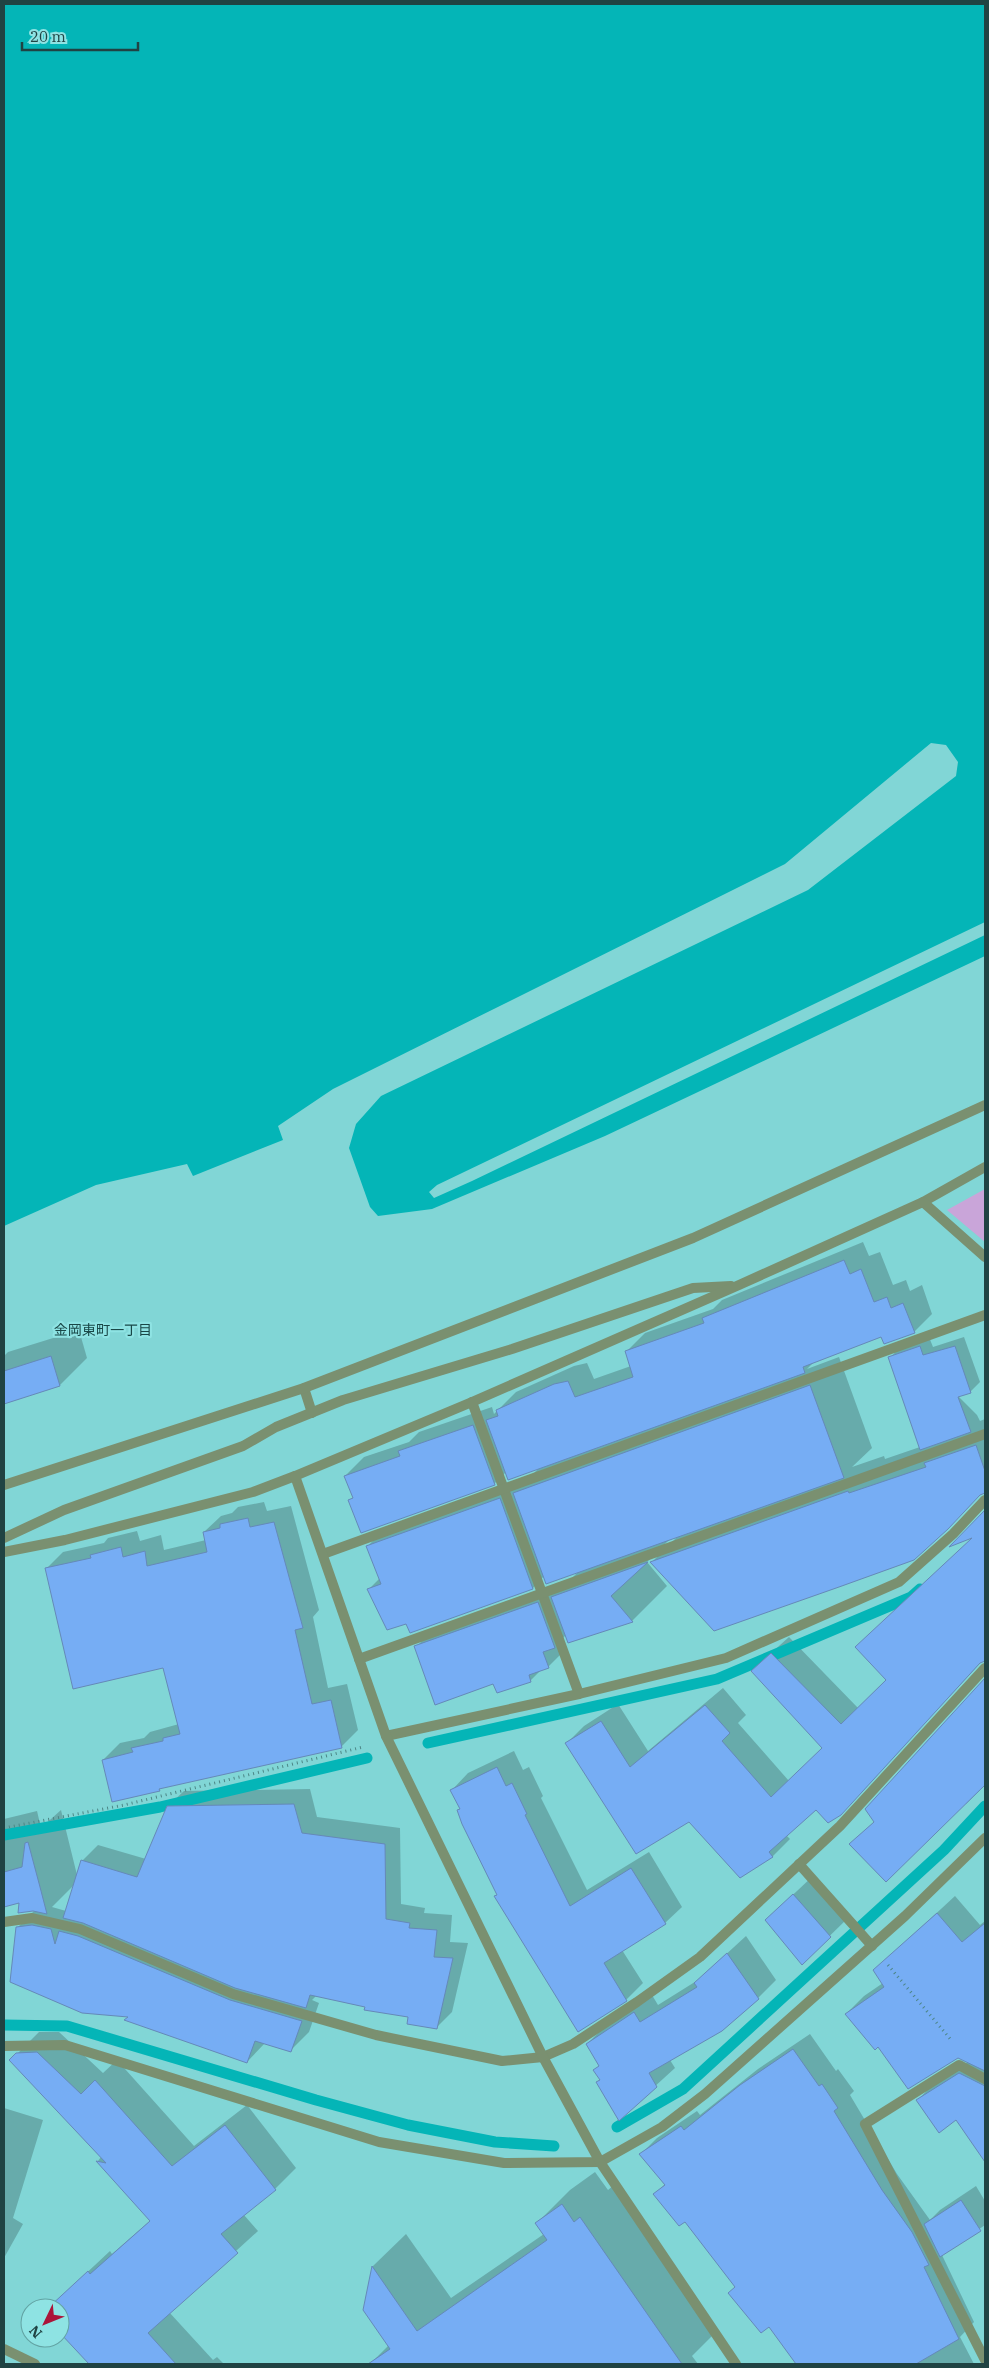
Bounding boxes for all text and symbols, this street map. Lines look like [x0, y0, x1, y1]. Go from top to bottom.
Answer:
scale bar [22, 20, 139, 52]
text: 20 m [30, 27, 66, 46]
district label: 金岡東町一丁目 [54, 1321, 152, 1339]
north arrow [20, 2298, 70, 2348]
text: N [25, 2322, 46, 2342]

